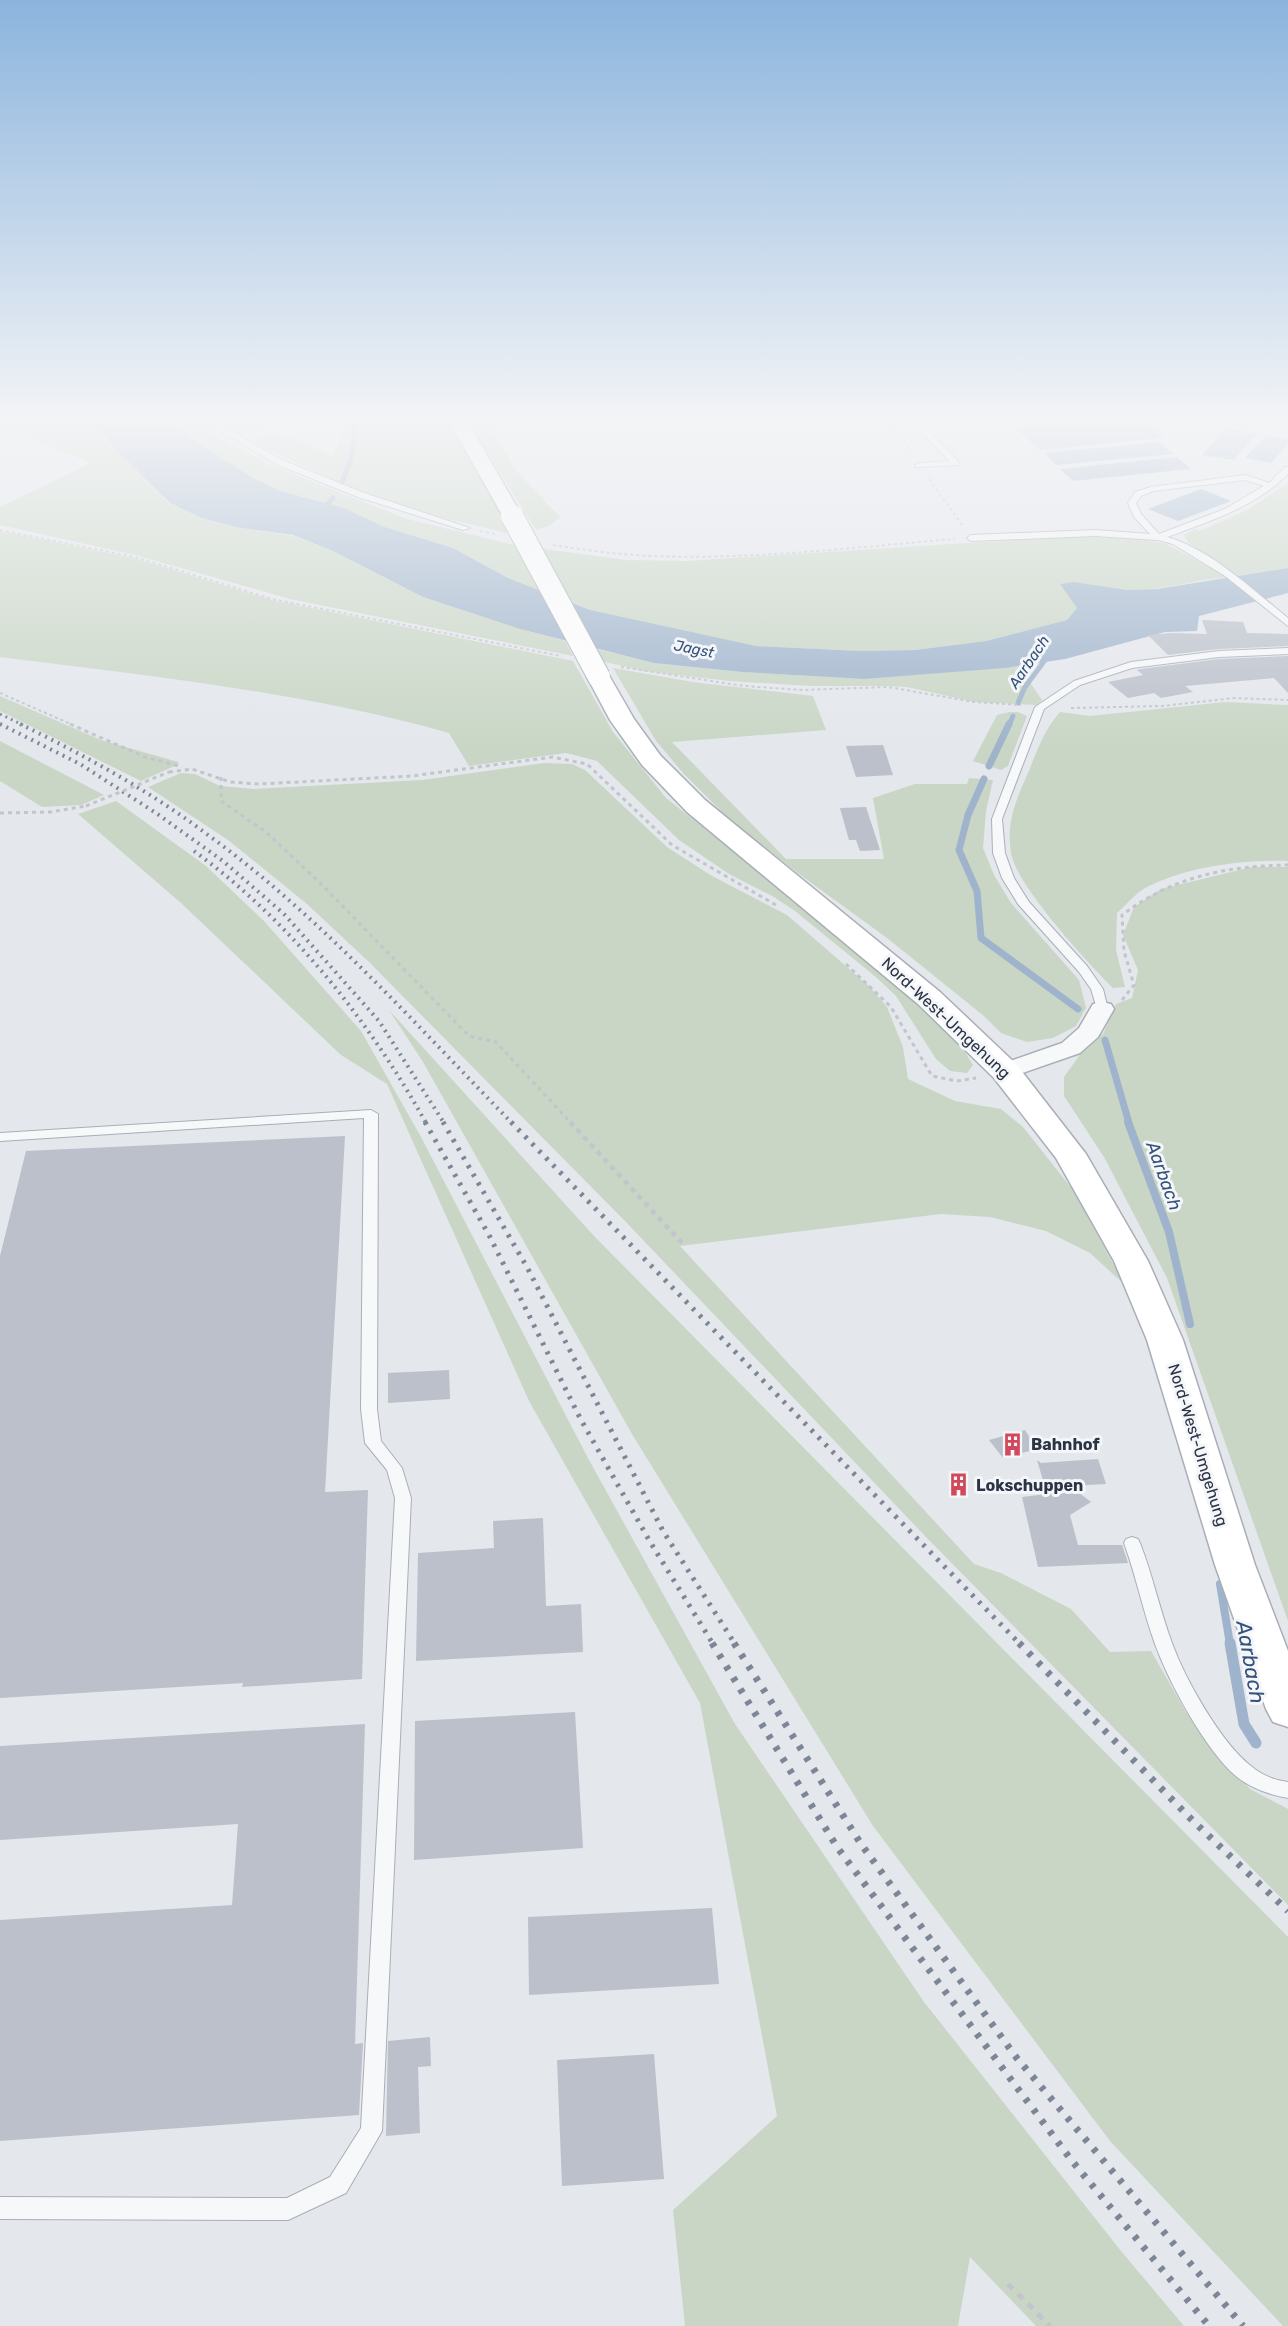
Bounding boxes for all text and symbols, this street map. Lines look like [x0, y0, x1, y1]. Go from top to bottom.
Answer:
water label: Aarbach [1004, 632, 1053, 693]
water label: Jagst [672, 636, 716, 662]
street label: Nord-West-Umgehung [878, 953, 1014, 1083]
water label: Aarbach [1141, 1138, 1187, 1213]
street label: Nord-West-Umgehung [1164, 1361, 1232, 1529]
building icon: Bahnhof [1000, 1431, 1026, 1457]
place label: Bahnhof [1031, 1435, 1100, 1454]
building icon: Lokschuppen [945, 1472, 971, 1498]
place label: Lokschuppen [976, 1476, 1083, 1495]
water label: Aarbach [1231, 1618, 1271, 1705]

